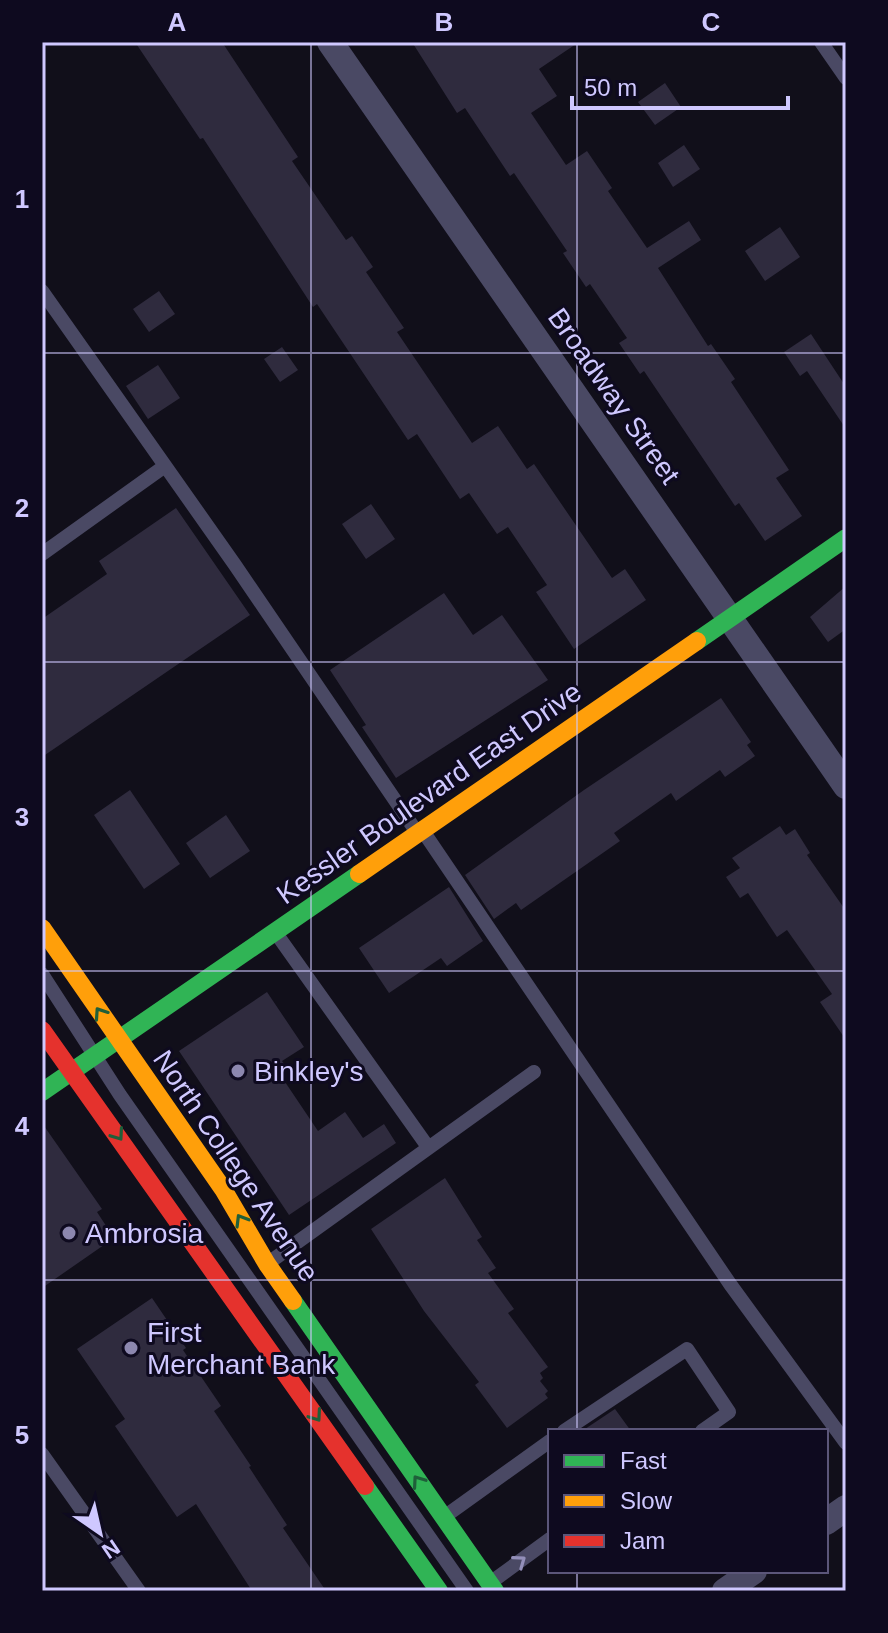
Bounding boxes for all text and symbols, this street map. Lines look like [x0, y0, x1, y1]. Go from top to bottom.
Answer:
text: A [168, 7, 187, 37]
text: B [435, 7, 453, 37]
text: C [702, 7, 721, 37]
scale bar [572, 60, 788, 110]
text: 50 m [584, 74, 637, 101]
text: 1 [15, 184, 29, 214]
street label: Broadway Street [542, 302, 686, 490]
text: 2 [15, 493, 29, 523]
street label: Kessler Boulevard East Drive [271, 676, 587, 910]
text: 3 [15, 802, 29, 832]
one-way arrow [95, 1007, 110, 1022]
street label: North College Avenue [147, 1045, 325, 1287]
place label: Binkley's [254, 1056, 364, 1087]
marker: Binkley's [229, 1062, 247, 1080]
text: 4 [15, 1111, 30, 1141]
one-way arrow [108, 1126, 123, 1140]
one-way arrow [235, 1214, 251, 1229]
place label: Ambrosia [85, 1218, 204, 1249]
marker: Ambrosia [60, 1224, 78, 1242]
place label: First Merchant Bank [147, 1317, 336, 1380]
marker: First Merchant Bank [122, 1339, 140, 1357]
one-way arrow [306, 1407, 321, 1422]
text: 5 [15, 1420, 29, 1450]
legend [548, 1429, 828, 1573]
text: Fast [620, 1447, 667, 1474]
one-way arrow [413, 1476, 428, 1490]
text: Slow [620, 1487, 673, 1514]
north arrow [60, 1493, 140, 1573]
text: Jam [620, 1527, 665, 1554]
text: N [97, 1534, 124, 1564]
one-way arrow [511, 1556, 525, 1570]

